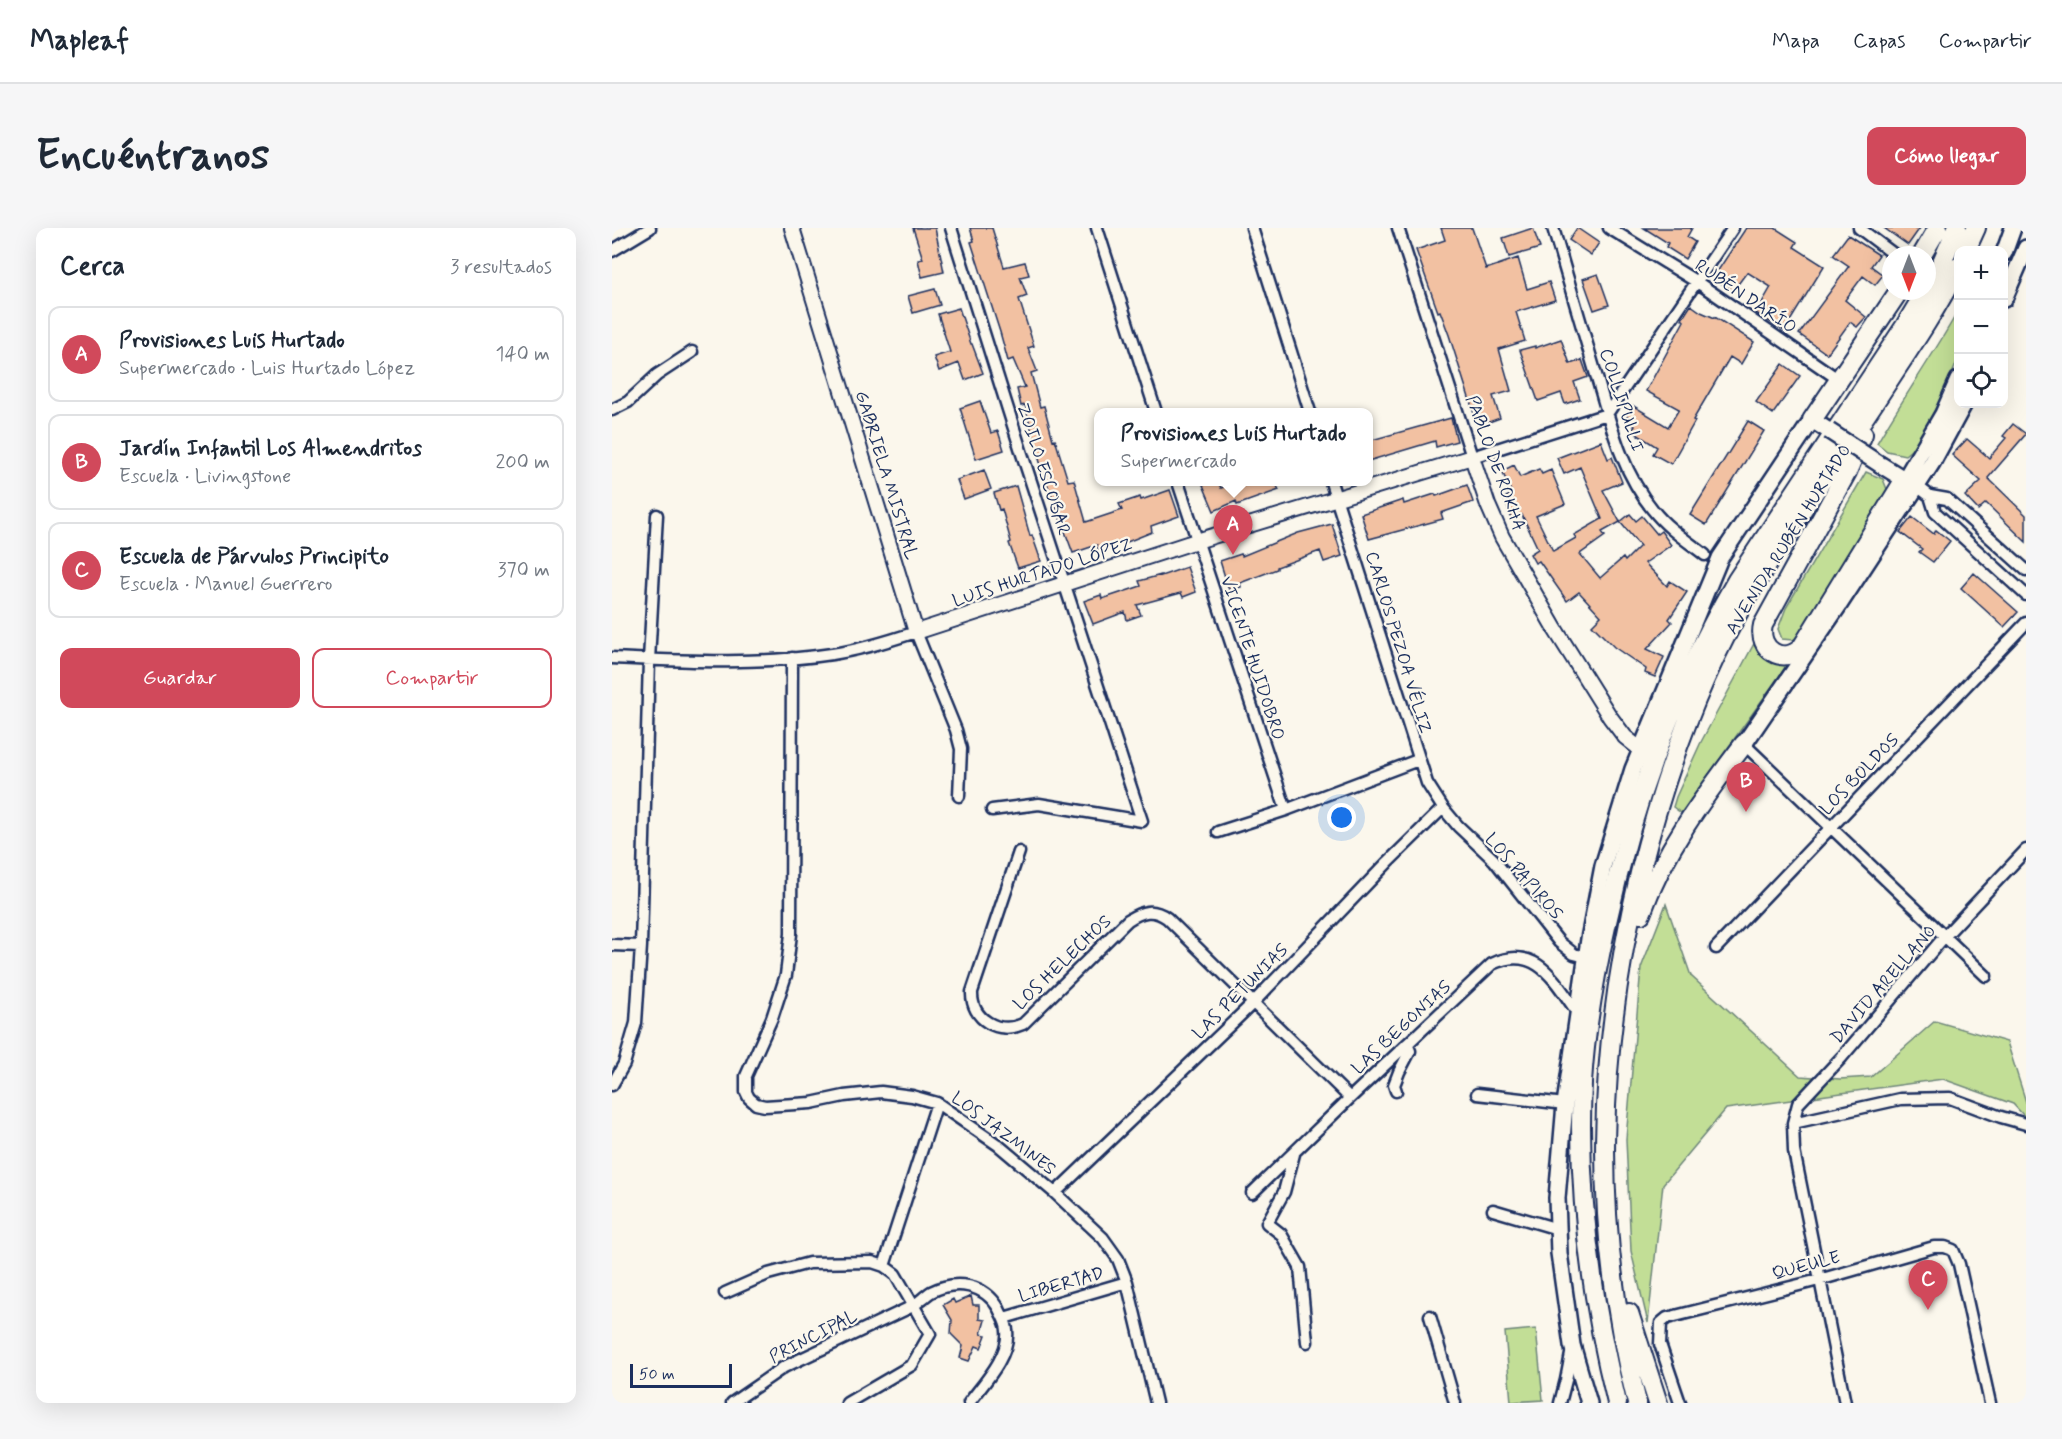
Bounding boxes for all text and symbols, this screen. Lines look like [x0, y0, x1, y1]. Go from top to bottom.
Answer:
text: Mapleaf [30, 23, 129, 60]
text: Mapa [1772, 27, 1820, 55]
text: Capas [1853, 27, 1906, 55]
text: Compartir [1939, 27, 2032, 55]
button: Cómo llegar [1867, 127, 2026, 185]
text: Encuéntranos [36, 129, 269, 184]
north arrow [1882, 246, 1936, 300]
map controls [1954, 246, 2008, 408]
button: + [1954, 246, 2008, 300]
text: Cerca [60, 250, 125, 284]
text: 3 resultados [450, 254, 552, 281]
street label: RUBÉN DARÍO [1690, 254, 1801, 340]
button: − [1954, 300, 2008, 354]
text: Provisiones Luis Hurtado [119, 327, 345, 355]
text: A [75, 341, 88, 368]
text: 140 m [496, 341, 550, 368]
street label: COLLIPULLI [1593, 346, 1649, 455]
button: locate [1954, 354, 2008, 408]
text: Supermercado · Luis Hurtado López [119, 355, 415, 382]
street label: GABRIELA MISTRAL [849, 388, 923, 563]
street label: PABLO DE ROKHA [1459, 392, 1531, 534]
street label: ZOILO ESCOBAR [1010, 400, 1076, 538]
popup [1094, 408, 1373, 486]
text: Provisiones Luis Hurtado [1121, 420, 1346, 448]
text: Jardín Infantil Los Almendritos [119, 435, 422, 463]
street label: AVENIDA RUBÉN HURTADO [1720, 440, 1857, 639]
text: Supermercado [1121, 448, 1237, 475]
text: B [75, 449, 88, 476]
text: 200 m [495, 449, 550, 476]
text: Escuela · Livingstone [119, 463, 291, 490]
pin: A [1214, 506, 1252, 555]
street label: LUIS HURTADO LÓPEZ [949, 533, 1135, 613]
text: Escuela de Párvulos Principito [119, 543, 389, 571]
street label: CARLOS PEZOA VÉLIZ [1359, 549, 1437, 736]
text: C [74, 557, 89, 584]
text: 370 m [498, 557, 550, 584]
text: Escuela · Manuel Guerrero [119, 571, 333, 598]
street label: VICENTE HUIDOBRO [1214, 573, 1290, 743]
button: Guardar [60, 648, 300, 708]
button: Compartir [312, 648, 552, 708]
street label: LOS BOLDOS [1815, 729, 1905, 821]
pin: B [1726, 762, 1766, 812]
your location [1327, 803, 1356, 832]
street label: LOS PAPIROS [1479, 828, 1568, 925]
street label: LOS HELECHOS [1008, 910, 1117, 1016]
street label: DAVID ARELLANO [1825, 920, 1942, 1049]
street label: LAS PETUNIAS [1188, 939, 1294, 1045]
street label: LAS BEGONIAS [1347, 975, 1457, 1080]
street label: LOS JAZMINES [946, 1086, 1061, 1181]
street label: QUEULE [1770, 1245, 1843, 1287]
pin: C [1908, 1260, 1948, 1310]
street label: LIBERTAD [1016, 1261, 1107, 1309]
street label: PRINCIPAL [765, 1304, 862, 1369]
scale bar [630, 1361, 732, 1388]
text: 50 m [639, 1364, 675, 1385]

